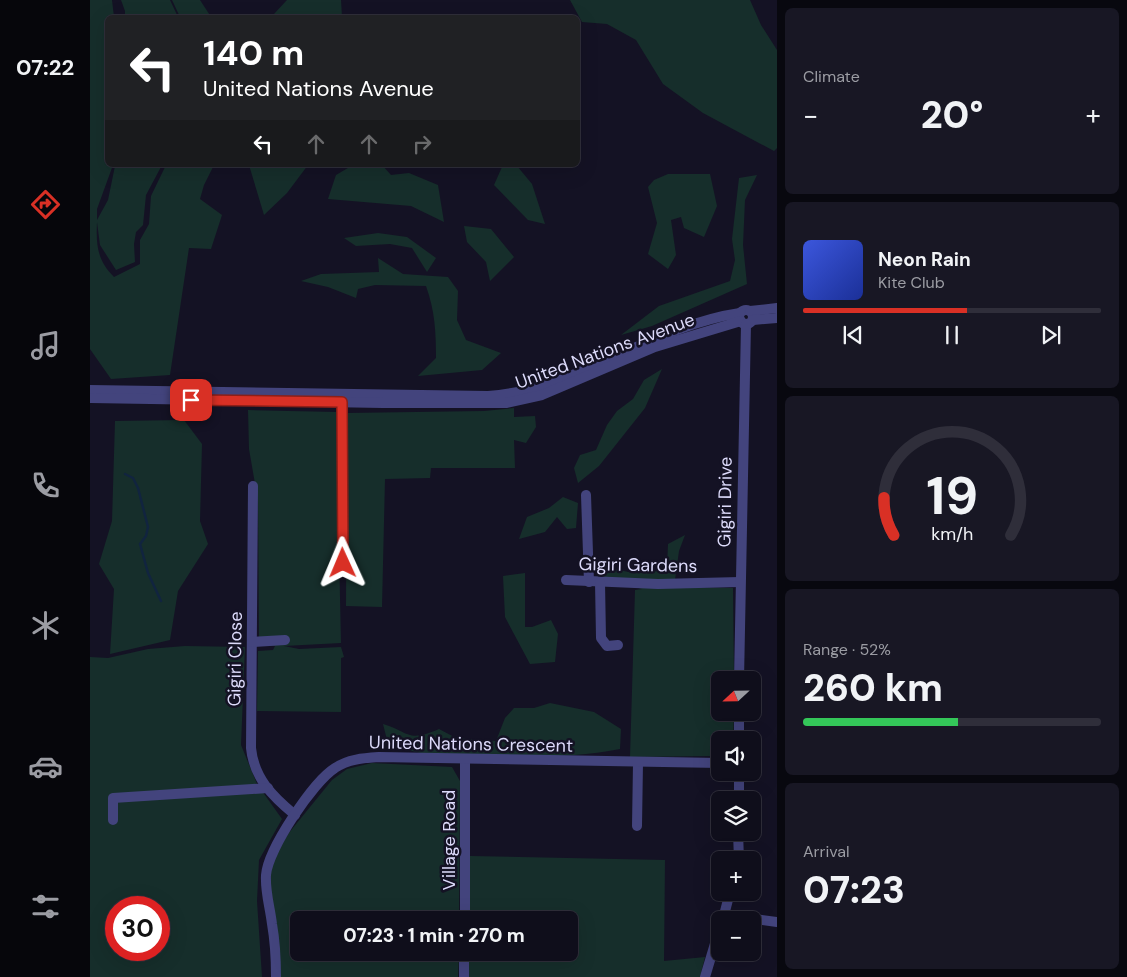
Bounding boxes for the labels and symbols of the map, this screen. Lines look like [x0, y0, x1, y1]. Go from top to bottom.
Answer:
street label: United Nations Avenue [512, 307, 698, 395]
pin [170, 379, 212, 421]
street label: Gigiri Drive [712, 456, 738, 548]
position arrow [316, 536, 368, 588]
street label: Gigiri Gardens [578, 552, 698, 578]
street label: Gigiri Close [222, 611, 248, 707]
north arrow [711, 671, 761, 721]
street label: United Nations Crescent [369, 730, 573, 758]
street label: Village Road [437, 790, 461, 890]
speed limit sign: 30 [105, 896, 170, 961]

